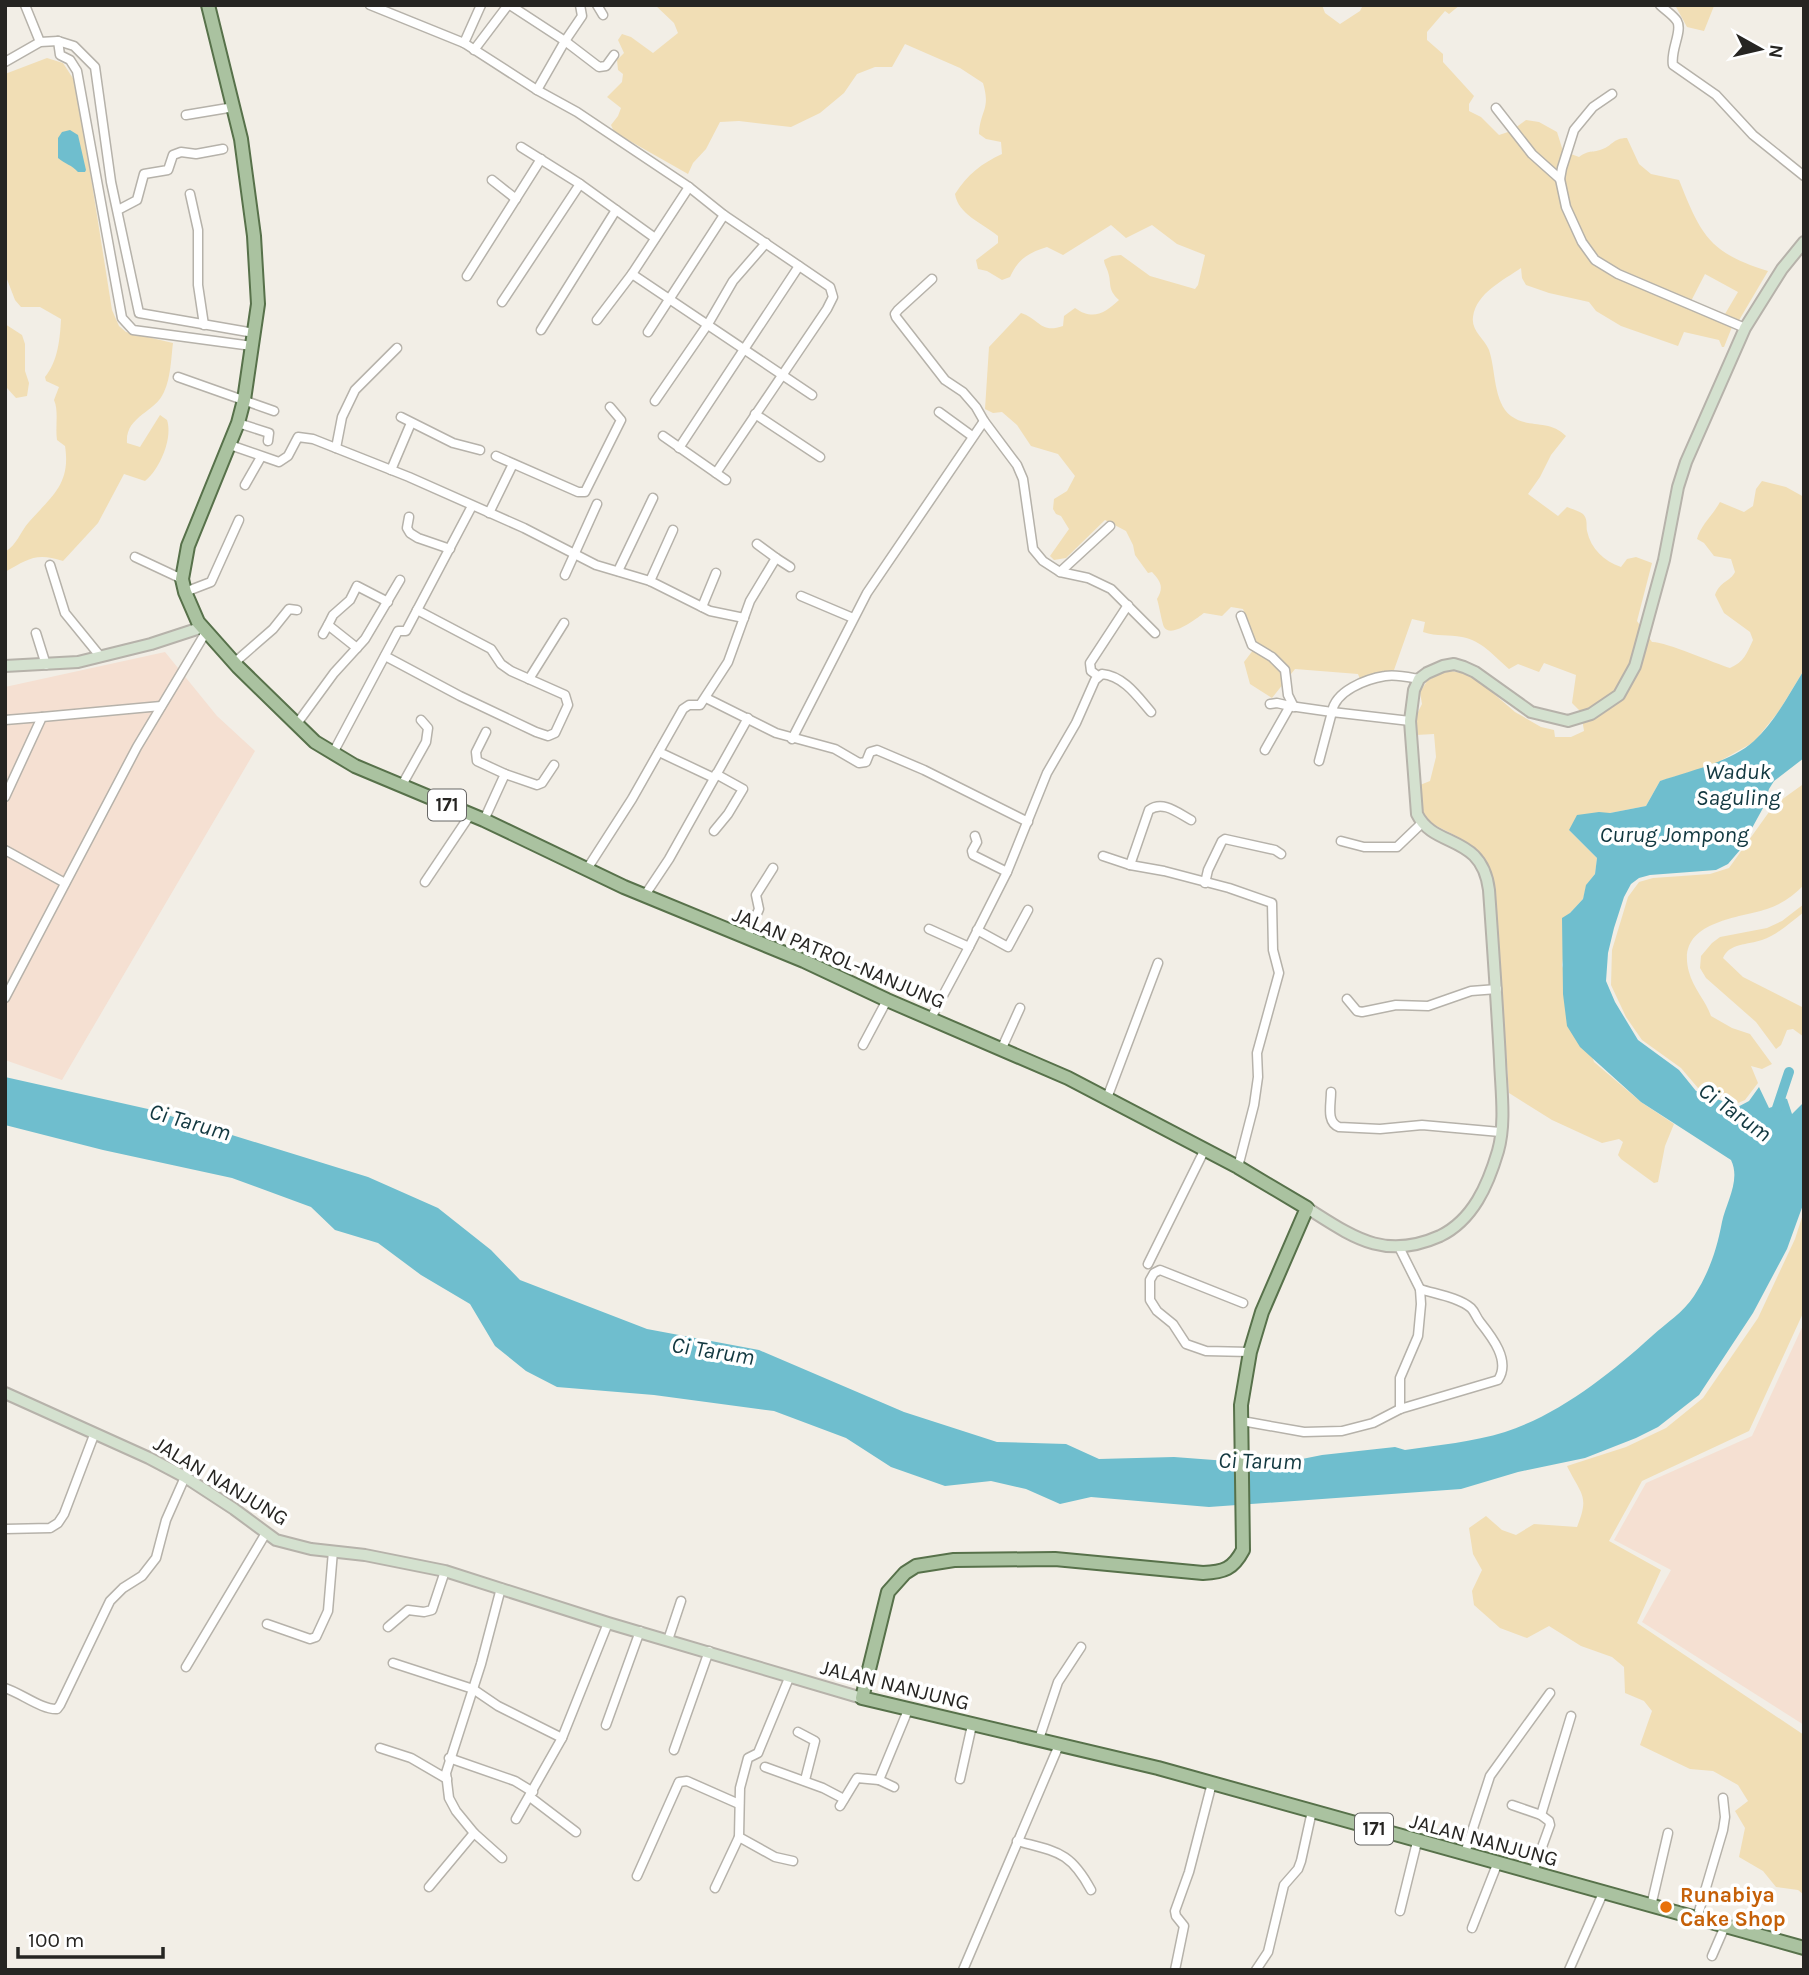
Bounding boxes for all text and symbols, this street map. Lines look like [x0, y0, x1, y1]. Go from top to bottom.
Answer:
north arrow [1725, 14, 1795, 84]
text: N [1764, 43, 1788, 60]
water label: Waduk Saguling [1696, 758, 1782, 811]
road number: 171 [428, 790, 466, 820]
water label: Curug Jompong [1599, 821, 1750, 848]
street label: JALAN PATROL-NANJUNG [729, 902, 949, 1014]
water label: Ci Tarum [1693, 1076, 1777, 1148]
water label: Ci Tarum [146, 1097, 234, 1147]
water label: Ci Tarum [670, 1331, 756, 1371]
street label: JALAN NANJUNG [149, 1431, 293, 1531]
water label: Ci Tarum [1218, 1447, 1302, 1475]
street label: JALAN NANJUNG [818, 1655, 972, 1715]
street label: JALAN NANJUNG [1407, 1809, 1561, 1871]
road number: 171 [1355, 1814, 1393, 1844]
place label: Runabiya Cake Shop [1680, 1883, 1786, 1931]
marker: Runabiya Cake Shop [1658, 1899, 1674, 1915]
scale bar [18, 1916, 163, 1960]
text: 100 m [28, 1928, 85, 1952]

